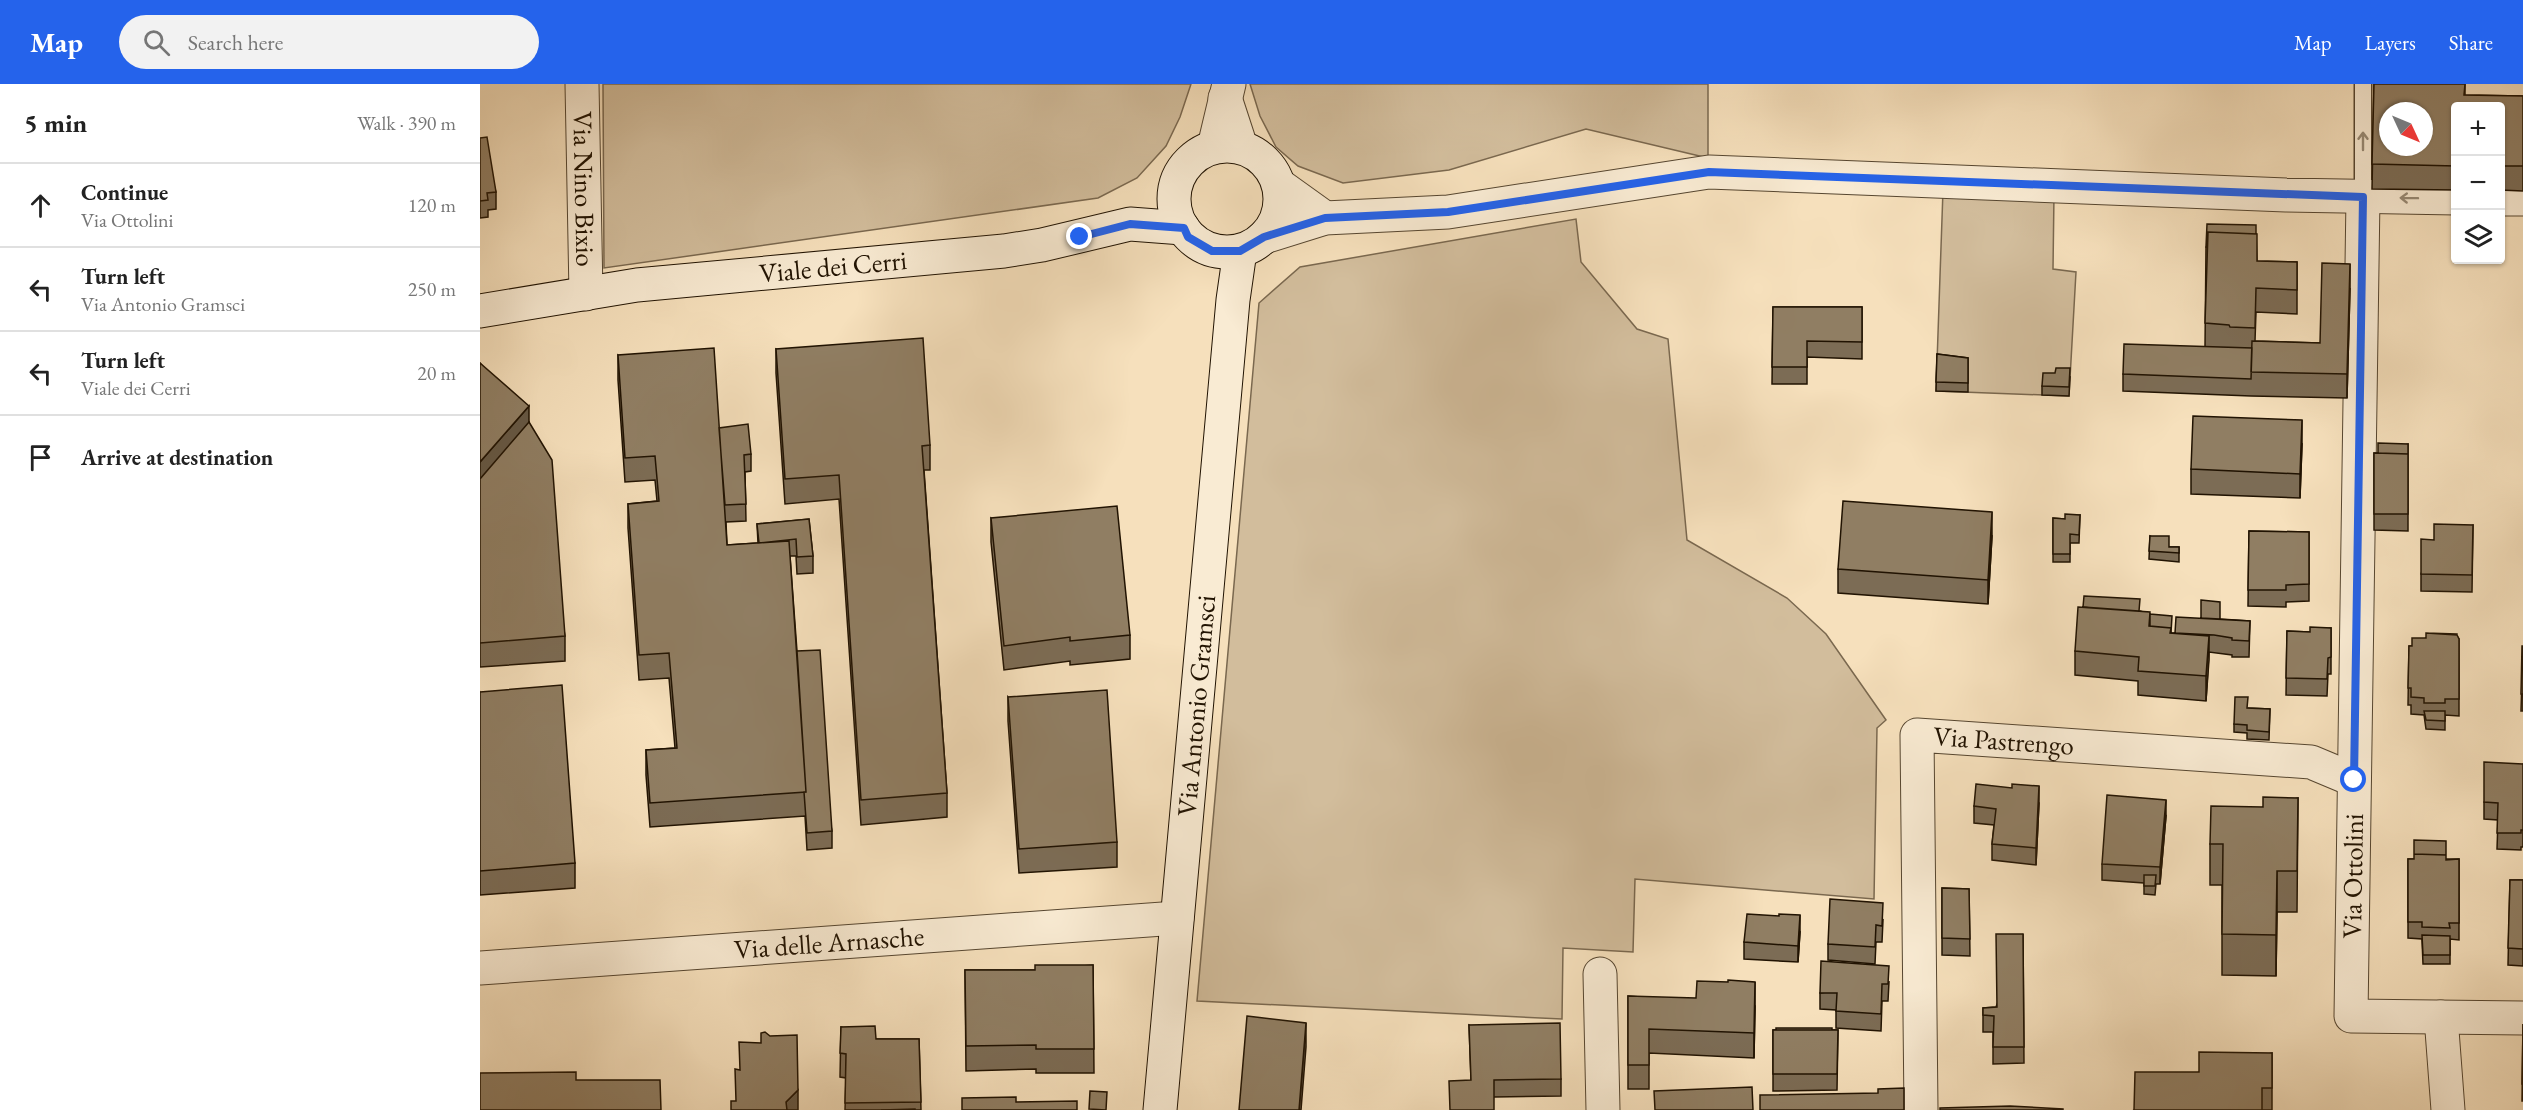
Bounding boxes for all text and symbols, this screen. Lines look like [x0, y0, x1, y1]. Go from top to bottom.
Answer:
search box [119, 15, 539, 69]
text: Map [30, 24, 83, 60]
icon: search [140, 26, 173, 59]
text: Search here [188, 28, 283, 57]
text: Map [2294, 29, 2332, 56]
text: Layers [2365, 29, 2416, 56]
text: Share [2449, 29, 2493, 56]
north arrow [2379, 102, 2433, 156]
map controls [2451, 102, 2505, 264]
button: + [2451, 102, 2505, 156]
text: 5 min [24, 106, 87, 140]
text: Walk · 390 m [357, 110, 456, 136]
street label: Via Nino Bixio [566, 111, 603, 267]
one-way arrow [2357, 131, 2369, 151]
button: − [2451, 156, 2505, 210]
text: Continue [81, 178, 168, 207]
icon: ahead [24, 189, 57, 222]
text: 120 m [408, 192, 456, 218]
one-way arrow [2400, 192, 2420, 204]
text: Via Ottolini [81, 207, 174, 233]
button: layers [2451, 210, 2505, 264]
route end [1066, 223, 1092, 249]
street label: Viale dei Cerri [758, 242, 909, 291]
text: Turn left [81, 262, 165, 291]
icon: left [24, 273, 57, 306]
text: 250 m [408, 276, 456, 302]
text: Via Antonio Gramsci [81, 291, 245, 317]
text: Turn left [81, 346, 165, 375]
icon: left [24, 357, 57, 390]
text: 20 m [417, 360, 456, 386]
text: Viale dei Cerri [81, 375, 191, 401]
icon: arrive [24, 441, 57, 474]
text: Arrive at destination [81, 443, 273, 472]
street label: Via Antonio Gramsci [1169, 593, 1223, 818]
street label: Via Pastrengo [1932, 718, 2075, 763]
route start [2340, 766, 2366, 792]
street label: Via Ottolini [2334, 813, 2371, 939]
street label: Via delle Arnasche [733, 918, 925, 967]

